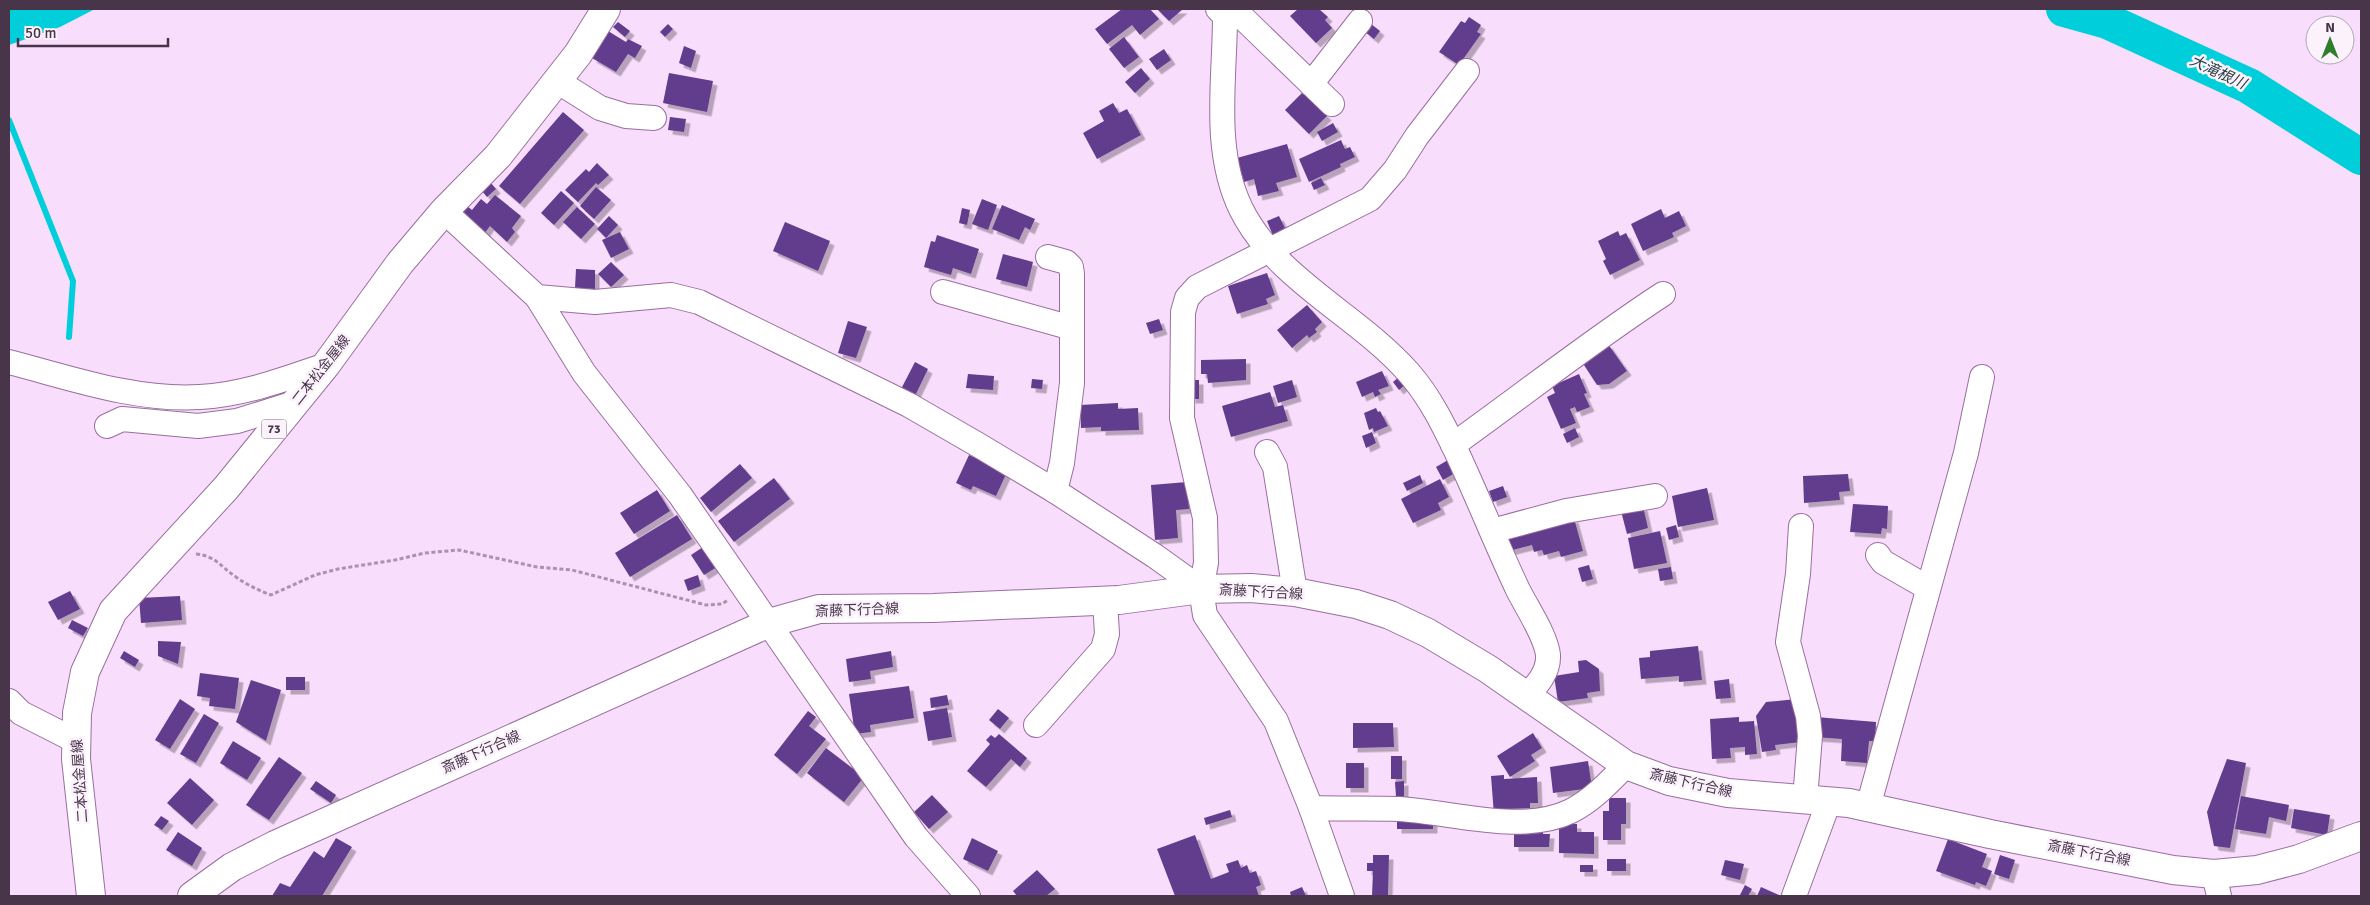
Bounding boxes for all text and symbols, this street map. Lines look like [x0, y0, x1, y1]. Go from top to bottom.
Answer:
scale bar [18, 15, 168, 47]
north arrow [2305, 15, 2355, 65]
text: N [2325, 19, 2335, 36]
text: 50 m [25, 24, 56, 42]
water label: 大滝根川 [2187, 51, 2251, 94]
street label: 二本松金屋線 [288, 332, 354, 408]
road number: 73 [262, 419, 286, 438]
street label: 斎藤下行合線 [1219, 581, 1303, 603]
street label: 斎藤下行合線 [815, 600, 899, 620]
street label: 斎藤下行合線 [439, 727, 523, 777]
street label: 二本松金屋線 [69, 739, 91, 823]
street label: 斎藤下行合線 [1648, 765, 1734, 801]
street label: 斎藤下行合線 [2046, 837, 2132, 869]

